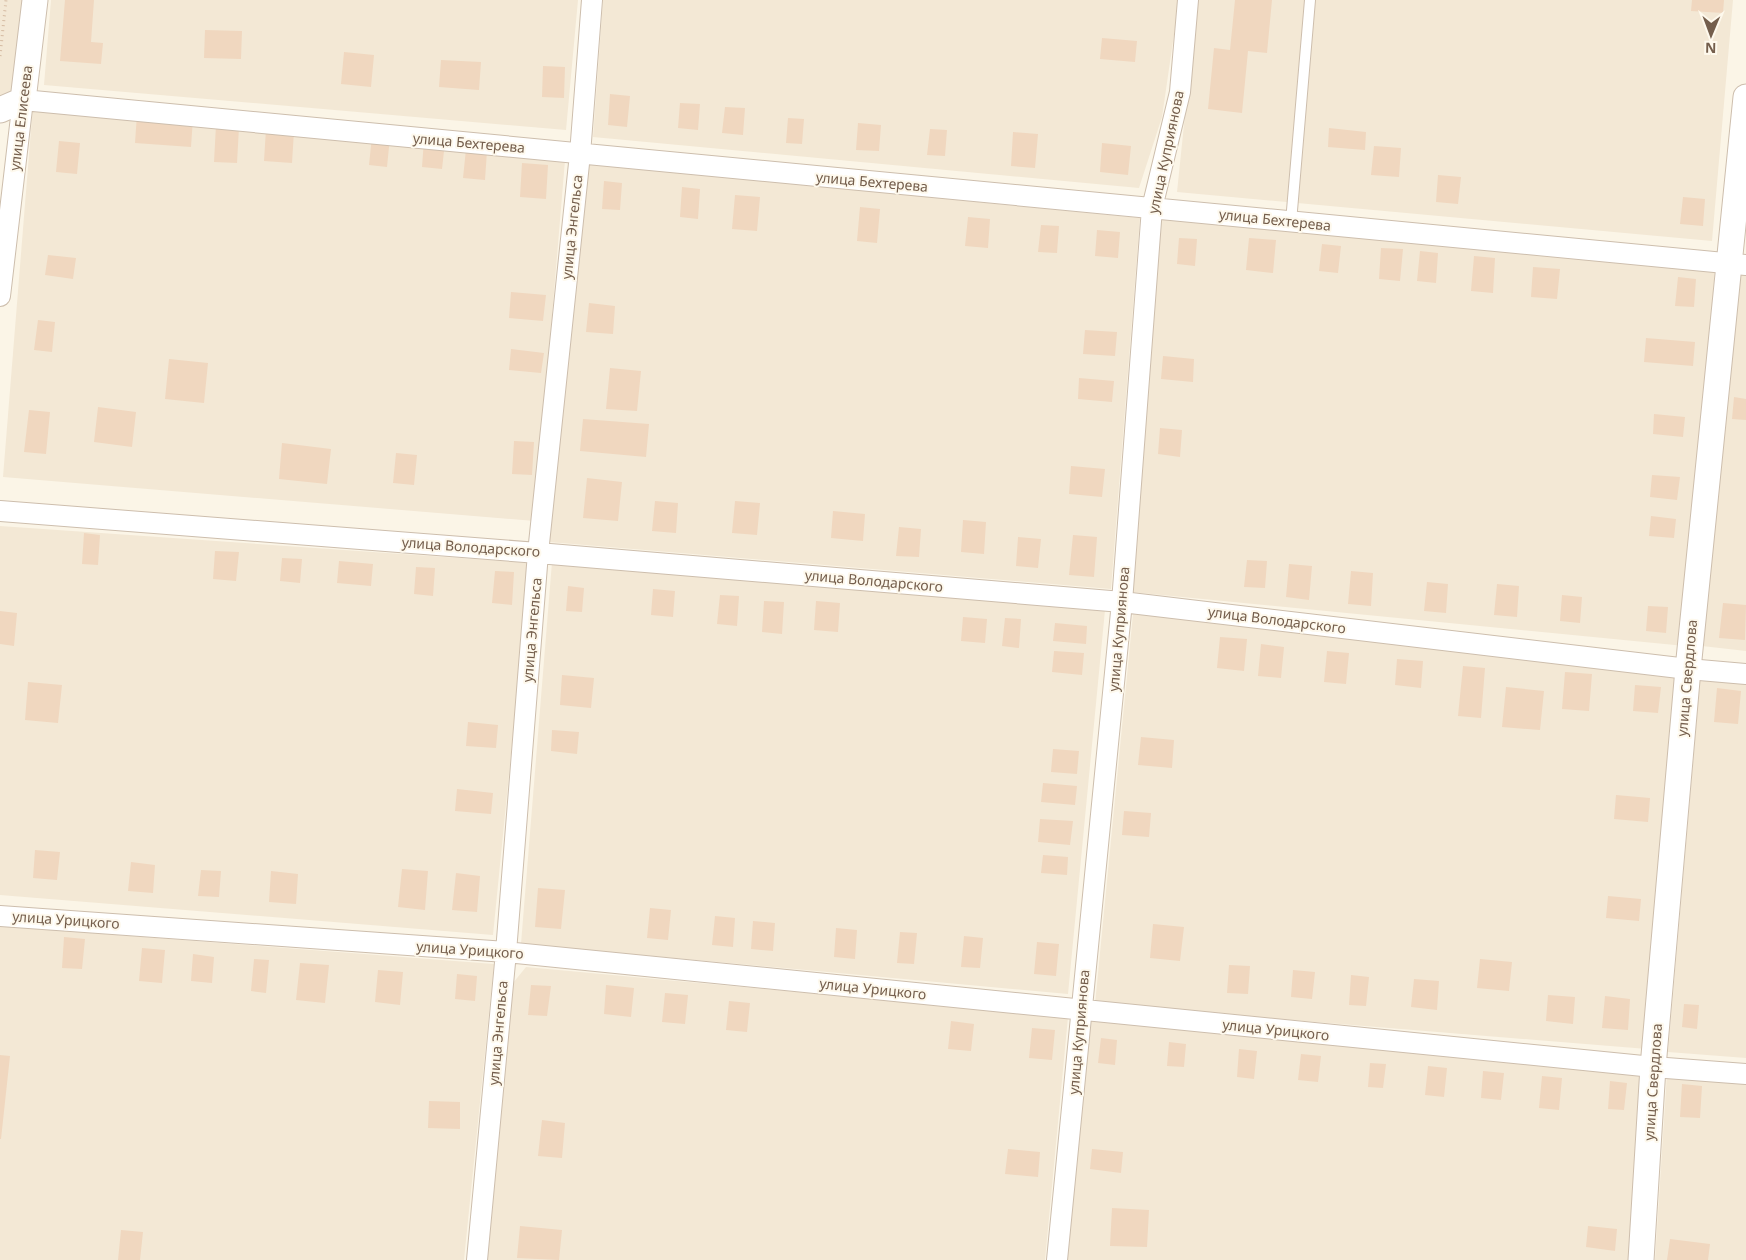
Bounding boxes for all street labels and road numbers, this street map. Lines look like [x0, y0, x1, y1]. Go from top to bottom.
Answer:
street label: улица Елисеева [5, 64, 36, 172]
street label: улица Куприянова [1143, 89, 1188, 215]
street label: улица Бехтерева [412, 128, 526, 157]
street label: улица Бехтерева [815, 167, 929, 196]
street label: улица Энгельса [557, 174, 586, 280]
street label: улица Бехтерева [1218, 204, 1332, 235]
street label: улица Володарского [401, 532, 541, 561]
street label: улица Володарского [804, 565, 944, 596]
street label: улица Куприянова [1104, 566, 1133, 692]
street label: улица Энгельса [517, 577, 546, 683]
street label: улица Володарского [1207, 602, 1347, 637]
street label: улица Свердлова [1672, 619, 1701, 737]
street label: улица Урицкого [12, 906, 120, 933]
street label: улица Урицкого [416, 936, 524, 963]
street label: улица Куприянова [1064, 969, 1093, 1095]
street label: улица Урицкого [819, 973, 927, 1004]
street label: улица Энгельса [483, 980, 512, 1086]
street label: улица Урицкого [1222, 1014, 1330, 1045]
street label: улица Свердлова [1639, 1023, 1666, 1141]

